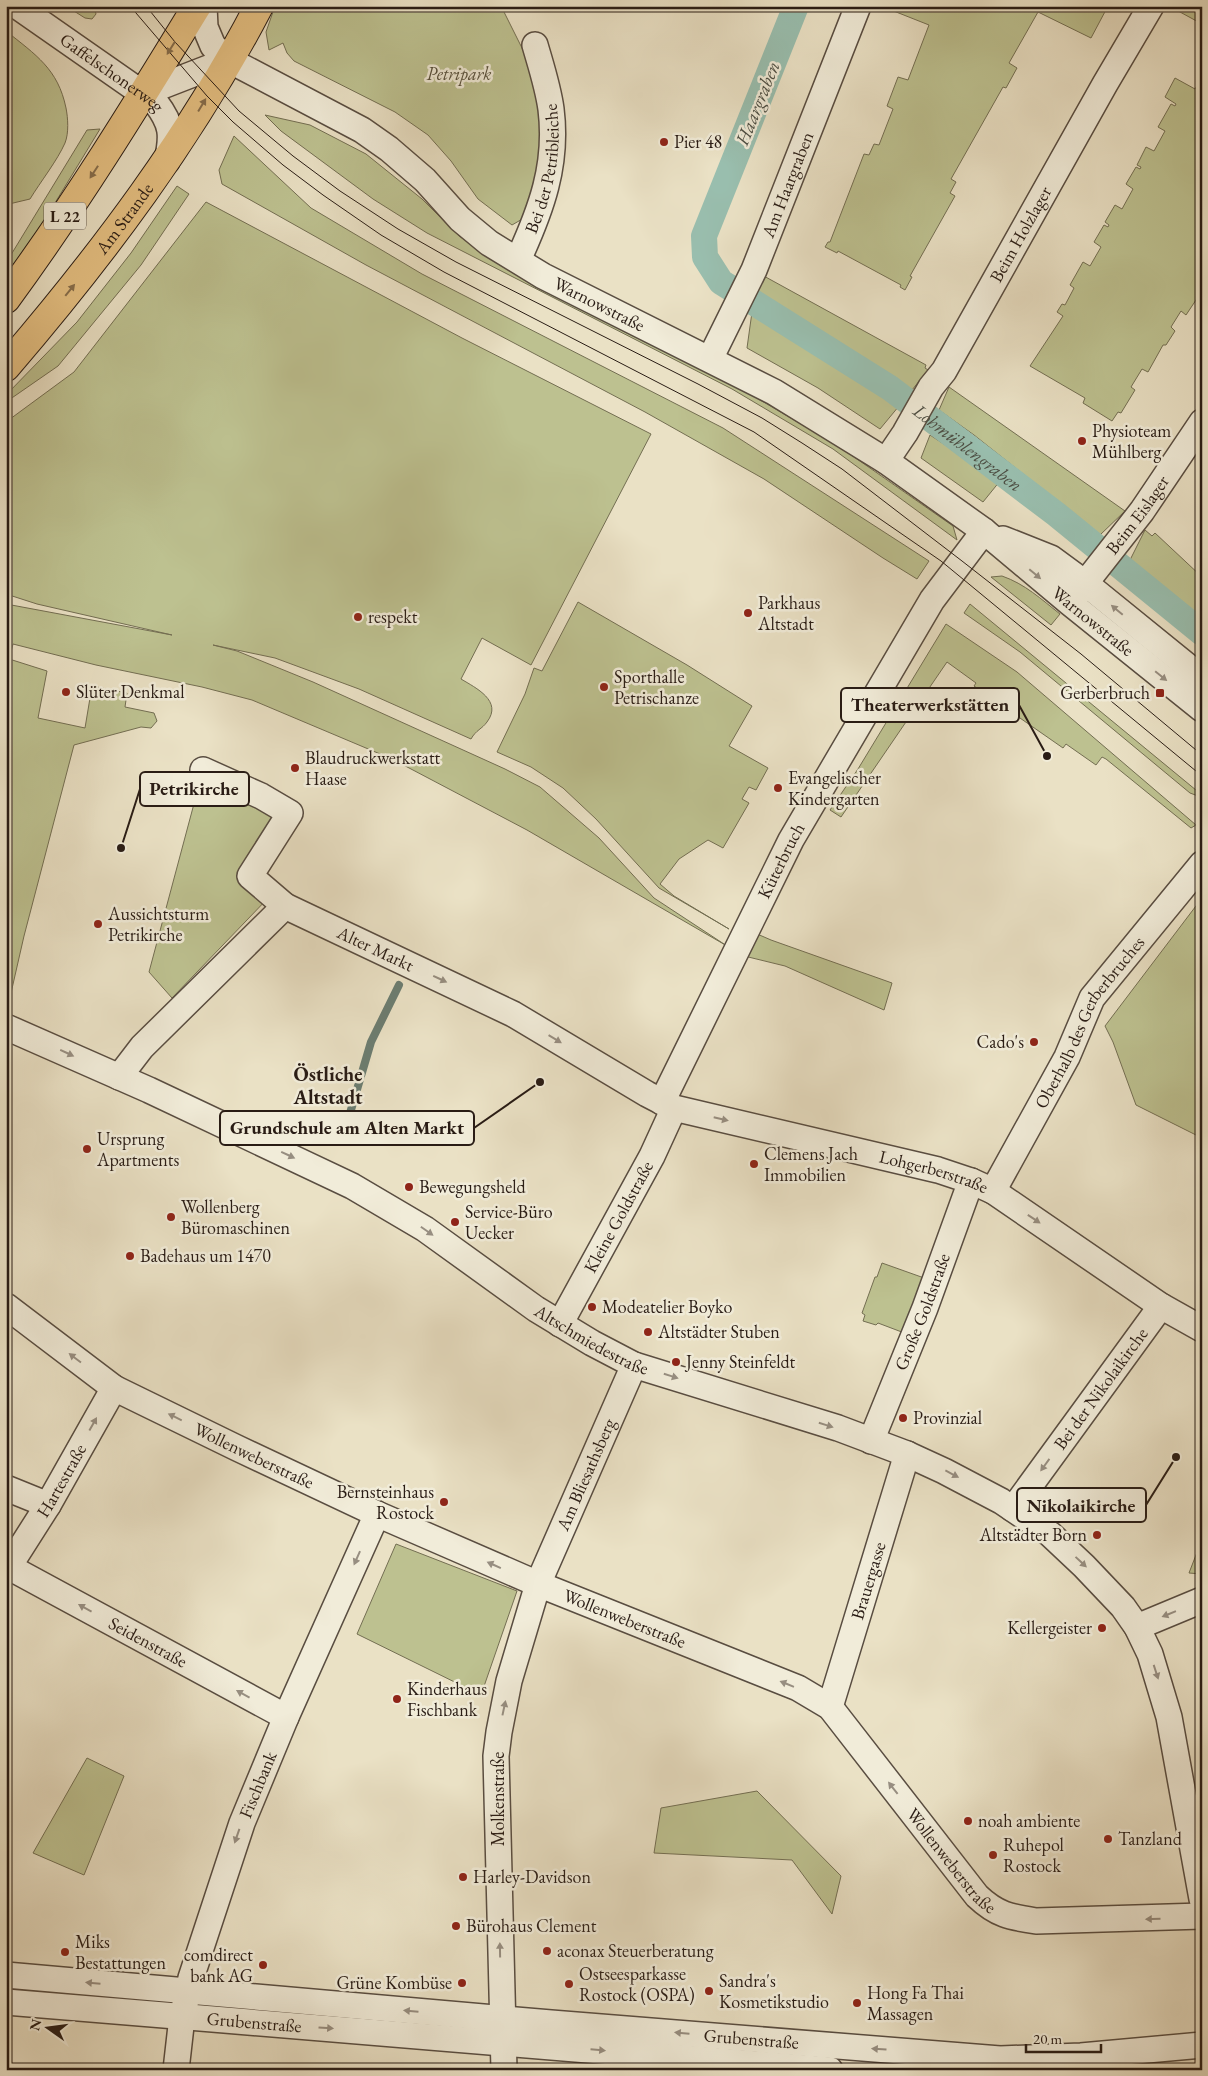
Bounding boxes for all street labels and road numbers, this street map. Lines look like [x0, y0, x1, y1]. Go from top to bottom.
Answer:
street label: Gaffelschonerweg [56, 28, 170, 116]
street label: Bei der Petribleiche [519, 102, 564, 237]
street label: Am Haargraben [756, 128, 819, 242]
street label: Am Strande [90, 178, 158, 259]
street label: Beim Holzlager [984, 182, 1056, 286]
road number: L 22 [44, 202, 86, 230]
street label: Warnowstraße [550, 271, 649, 336]
street label: Beim Eislager [1100, 471, 1174, 559]
street label: Warnowstraße [1047, 581, 1139, 661]
street label: Küterbruch [752, 818, 810, 902]
street label: Alter Markt [333, 920, 418, 977]
street label: Oberhalb des Gerberbruches [1029, 931, 1149, 1112]
street label: Lohgerberstraße [877, 1145, 992, 1198]
street label: Kleine Goldstraße [578, 1157, 658, 1277]
street label: Große Goldstraße [889, 1250, 955, 1374]
street label: Altschmiedestraße [530, 1298, 651, 1380]
street label: Bei der Nikolaikirche [1048, 1323, 1153, 1454]
street label: Am Bliesathsberg [550, 1414, 620, 1535]
street label: Wollenweberstraße [190, 1417, 318, 1494]
street label: Hartestraße [31, 1440, 91, 1522]
street label: Brauergasse [845, 1539, 891, 1622]
street label: Wollenweberstraße [560, 1583, 689, 1653]
street label: Seidenstraße [105, 1611, 192, 1672]
street label: Fischbank [233, 1747, 282, 1821]
street label: Molkenstraße [486, 1752, 509, 1846]
street label: Wollenweberstraße [902, 1803, 1001, 1919]
street label: Grubenstraße [206, 2007, 303, 2037]
street label: Grubenstraße [703, 2023, 800, 2054]

